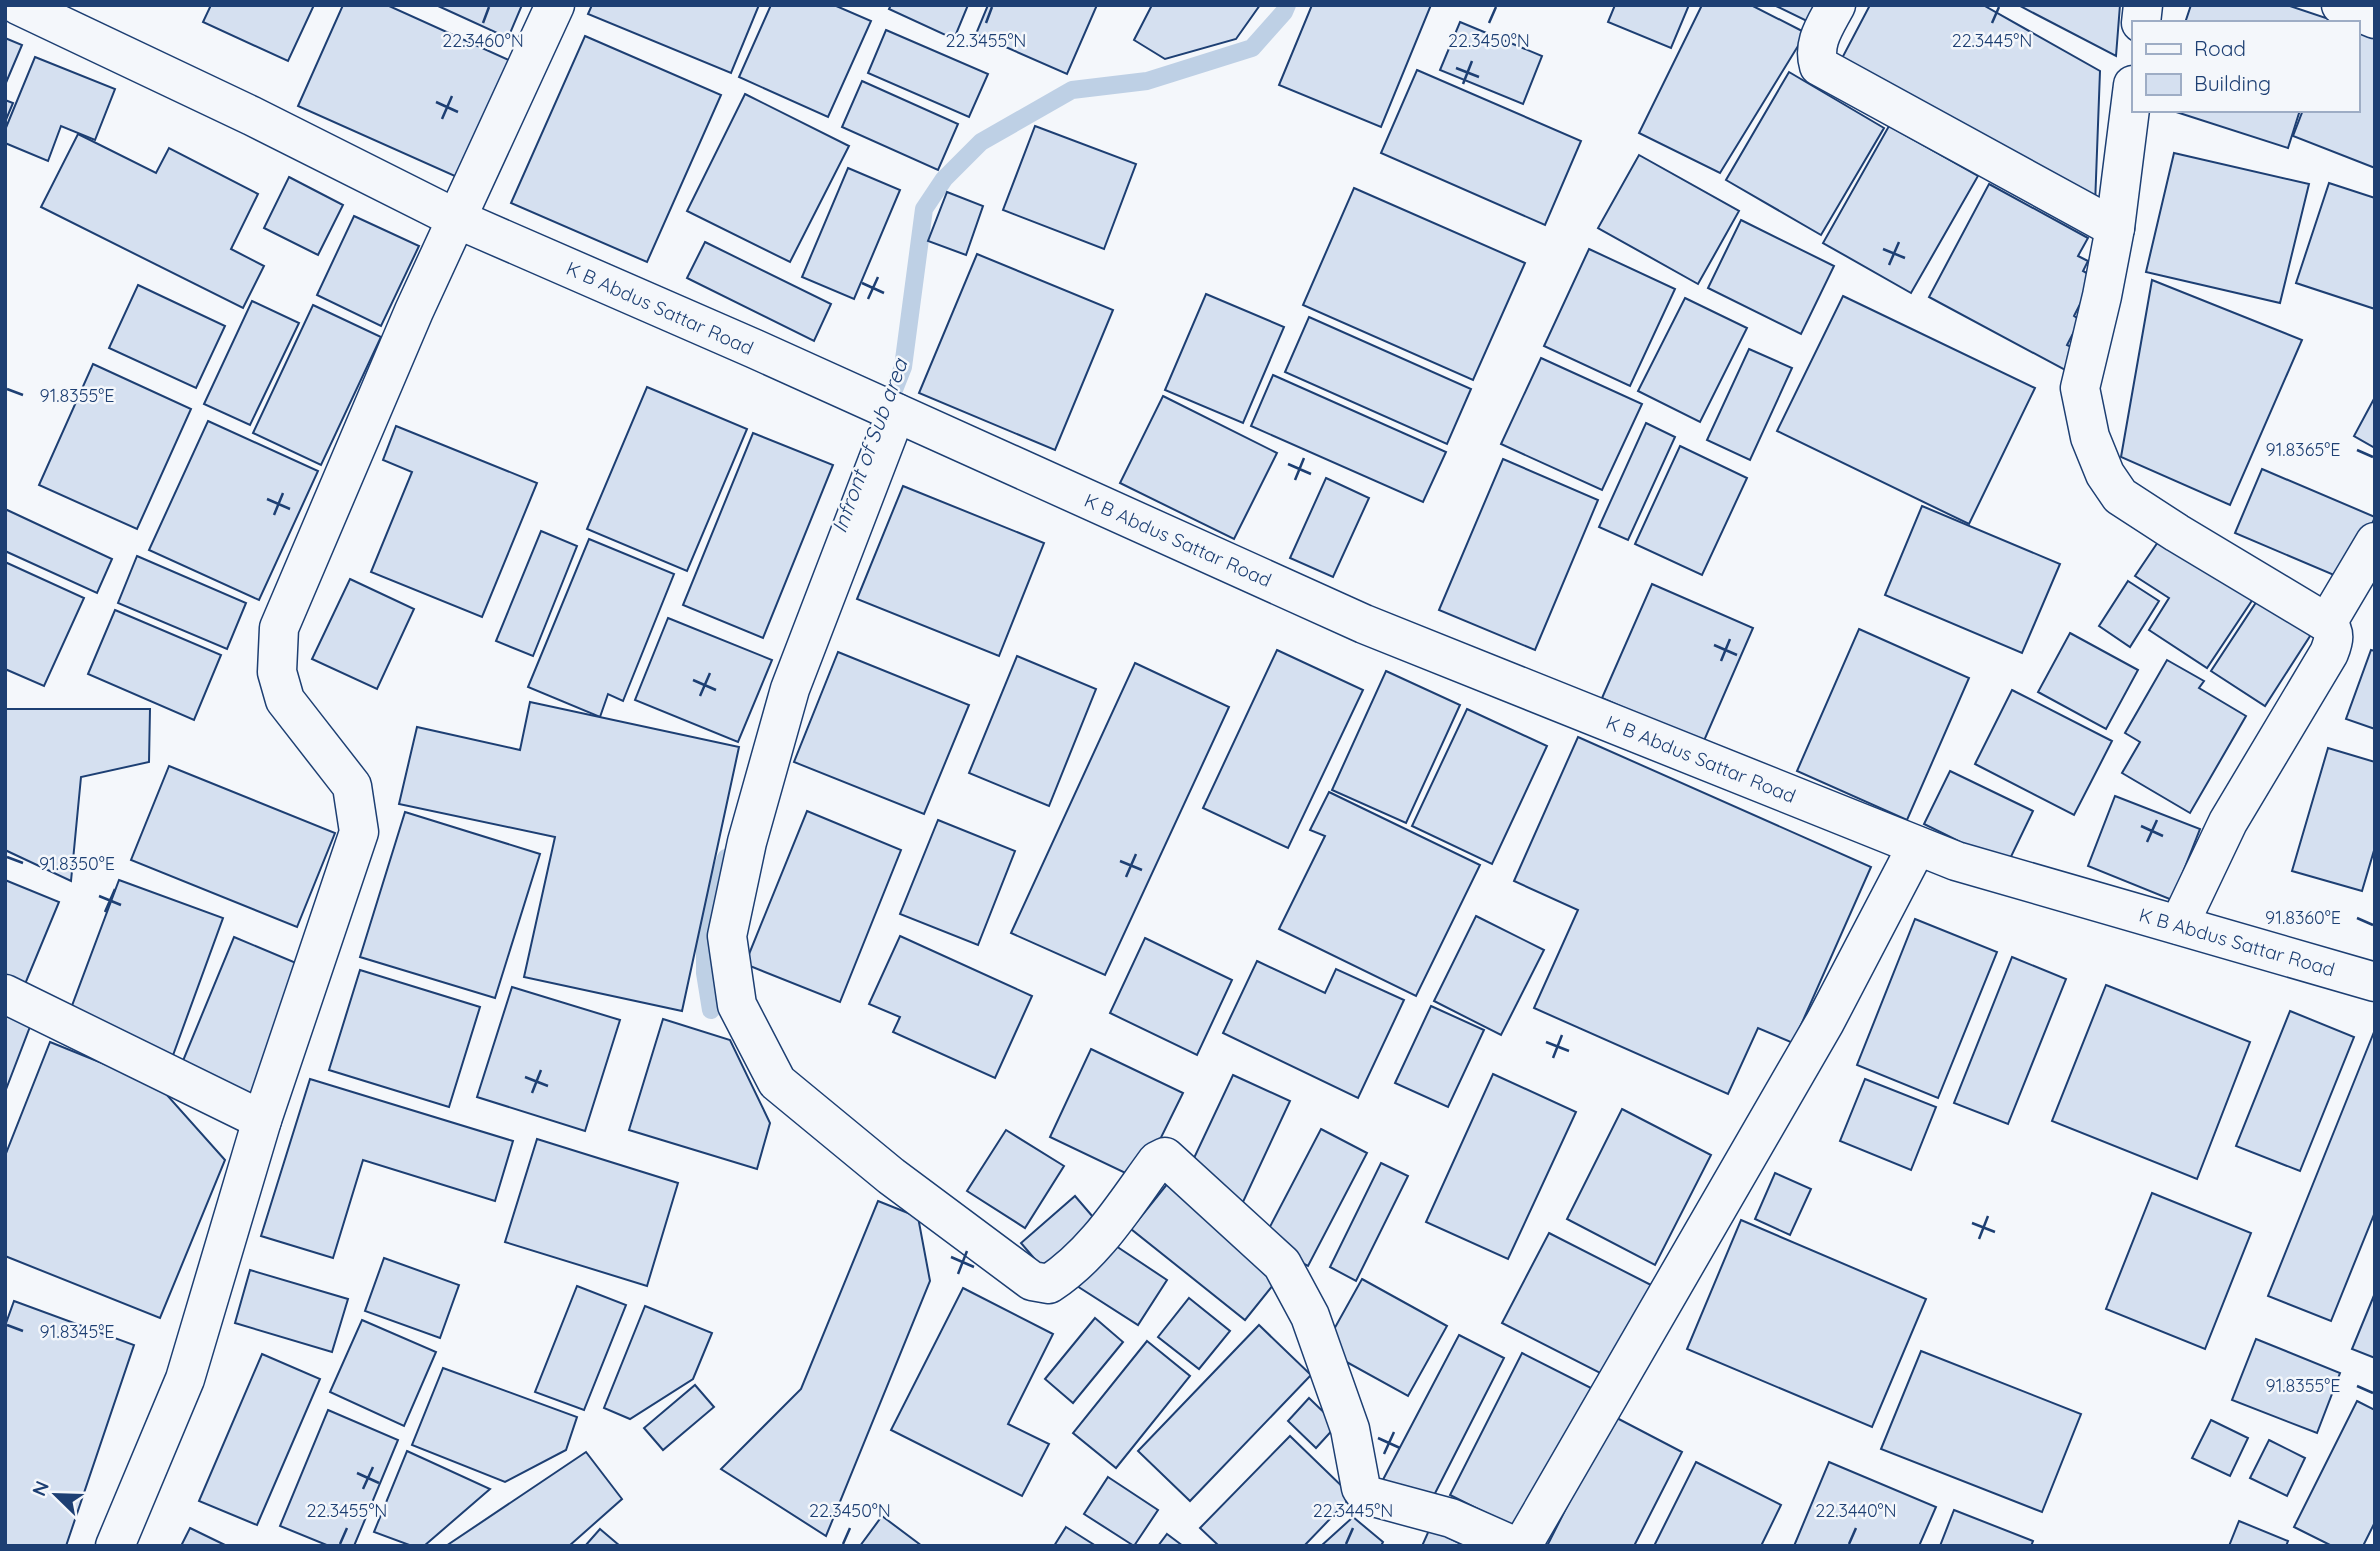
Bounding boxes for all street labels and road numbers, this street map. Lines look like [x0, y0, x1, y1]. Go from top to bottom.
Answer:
street label: K B Abdus Sattar Road [563, 256, 757, 360]
street label: K B Abdus Sattar Road [1081, 488, 1275, 592]
street label: K B Abdus Sattar Road [1603, 710, 1799, 808]
street label: K B Abdus Sattar Road [2136, 903, 2338, 981]

